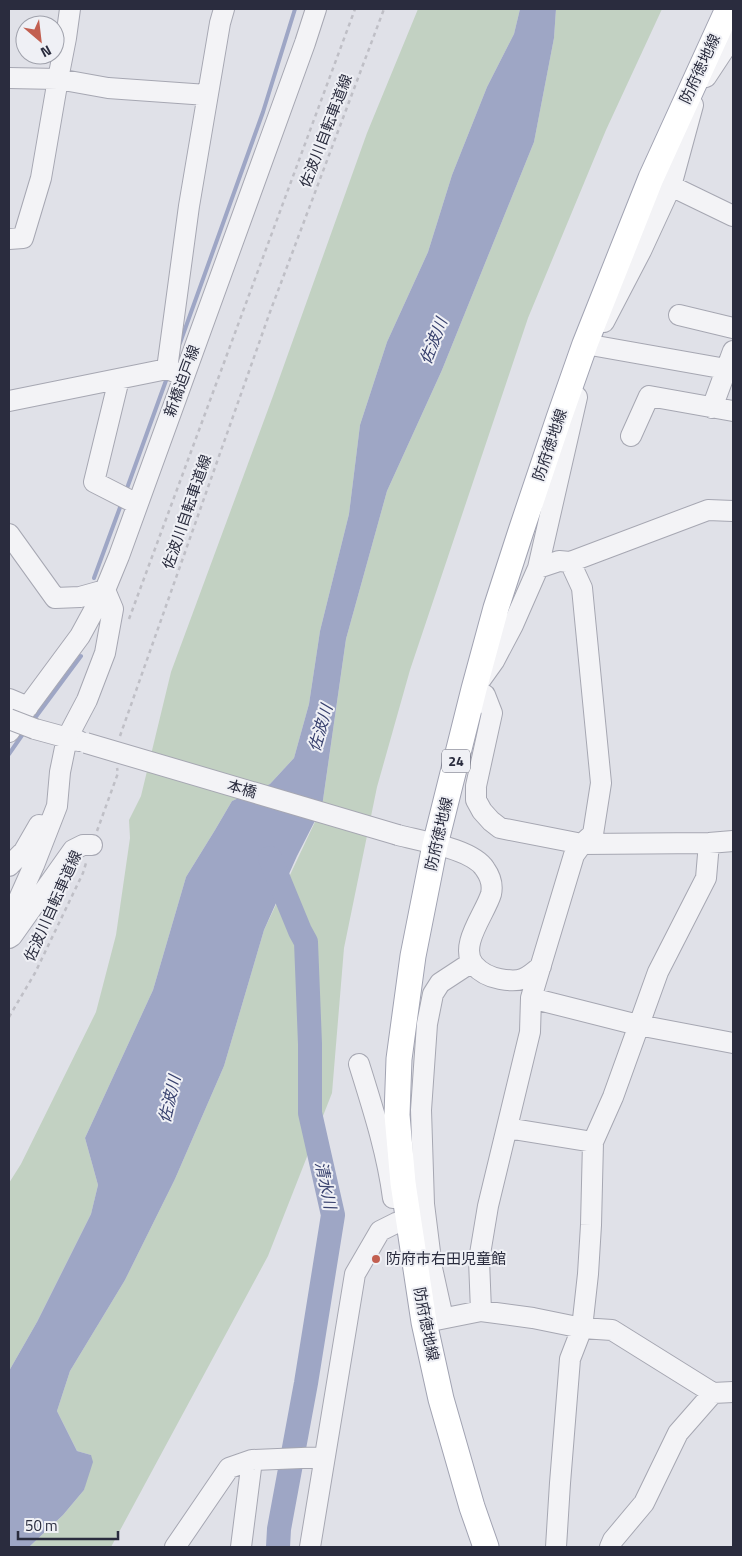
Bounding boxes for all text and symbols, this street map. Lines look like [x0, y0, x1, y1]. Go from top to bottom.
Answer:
north arrow [15, 15, 65, 65]
street label: 防府徳地線 [673, 30, 726, 108]
text: N [37, 40, 56, 63]
street label: 佐波川自転車道線 [293, 71, 358, 191]
water label: 佐波川 [413, 312, 454, 368]
street label: 新橋迫戸線 [158, 342, 205, 420]
street label: 防府徳地線 [526, 406, 573, 484]
street label: 佐波川自転車道線 [156, 451, 217, 572]
water label: 佐波川 [302, 700, 339, 754]
road number: 24 [442, 749, 470, 772]
street label: 本橋 [225, 773, 260, 804]
street label: 防府徳地線 [419, 795, 458, 873]
street label: 佐波川自転車道線 [18, 846, 87, 965]
water label: 佐波川 [152, 1071, 187, 1125]
water label: 清水川 [309, 1159, 343, 1213]
place label: 防府市右田児童館 [386, 1247, 506, 1270]
marker: 防府市右田児童館 [370, 1253, 382, 1265]
street label: 防府徳地線 [408, 1285, 445, 1363]
scale bar [18, 1508, 118, 1540]
text: 50 m [25, 1514, 58, 1537]

